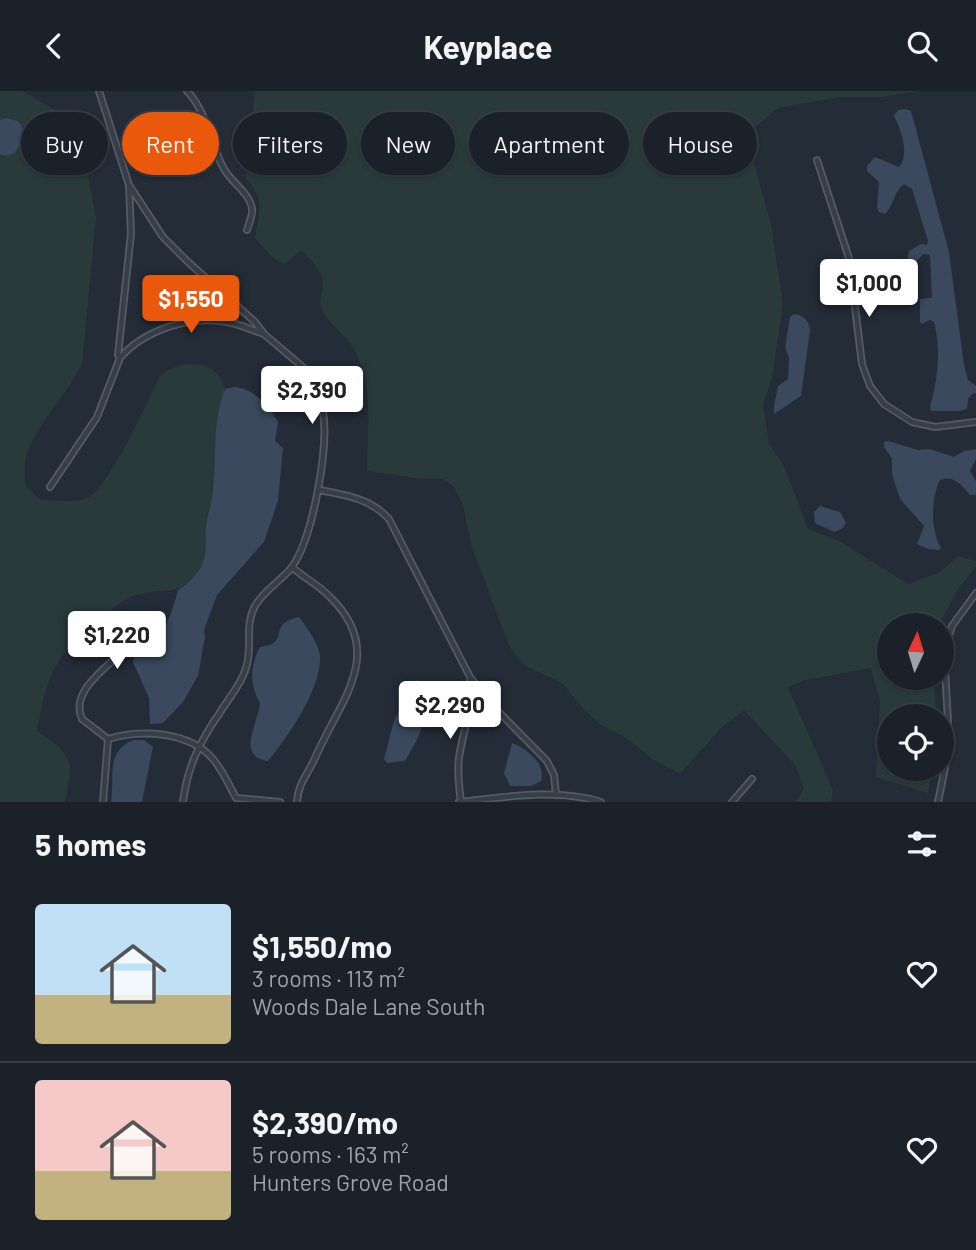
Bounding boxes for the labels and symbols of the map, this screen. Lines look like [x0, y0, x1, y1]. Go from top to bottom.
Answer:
pin: $1,000 [812, 259, 926, 319]
pin: $1,550 [134, 275, 248, 335]
pin: $2,390 [255, 367, 369, 426]
pin: $1,220 [60, 611, 174, 671]
north arrow [877, 613, 954, 689]
pin: $2,290 [393, 681, 507, 741]

